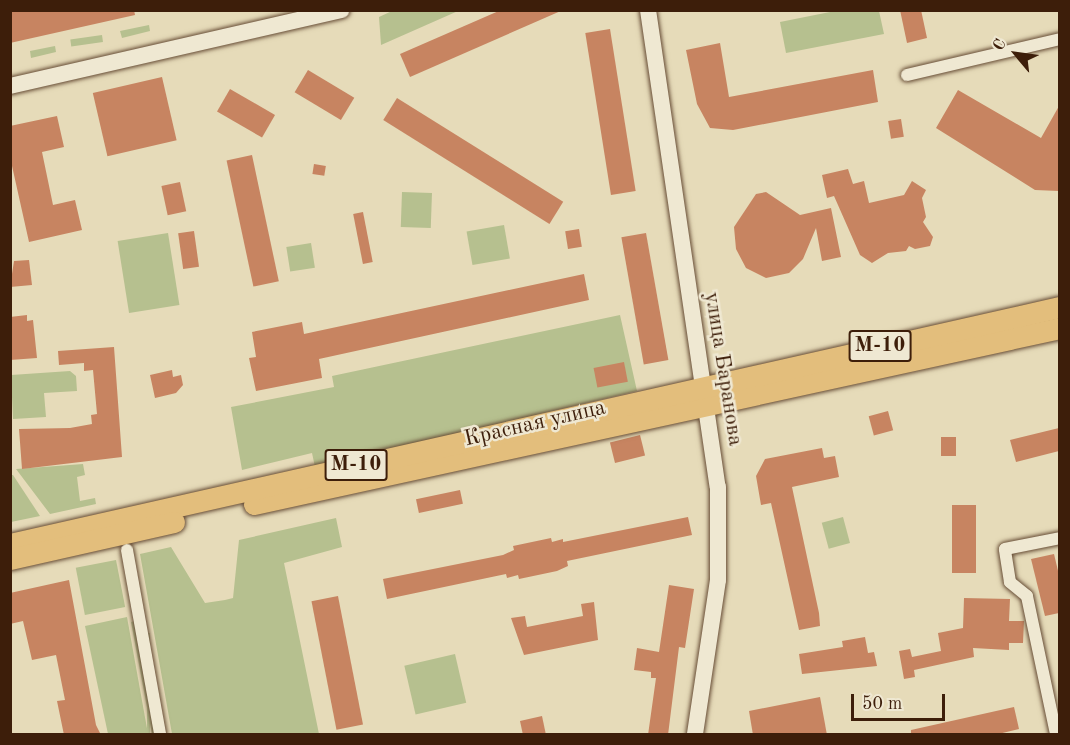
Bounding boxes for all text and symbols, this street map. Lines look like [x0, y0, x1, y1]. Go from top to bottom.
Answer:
north arrow [986, 24, 1046, 84]
text: С [991, 37, 1010, 54]
street label: улица Баранова [698, 290, 748, 448]
road number: М-10 [848, 328, 912, 364]
street label: Красная улица [462, 395, 608, 453]
road number: М-10 [324, 447, 388, 483]
scale bar [854, 682, 948, 720]
text: 50 m [862, 695, 902, 713]

